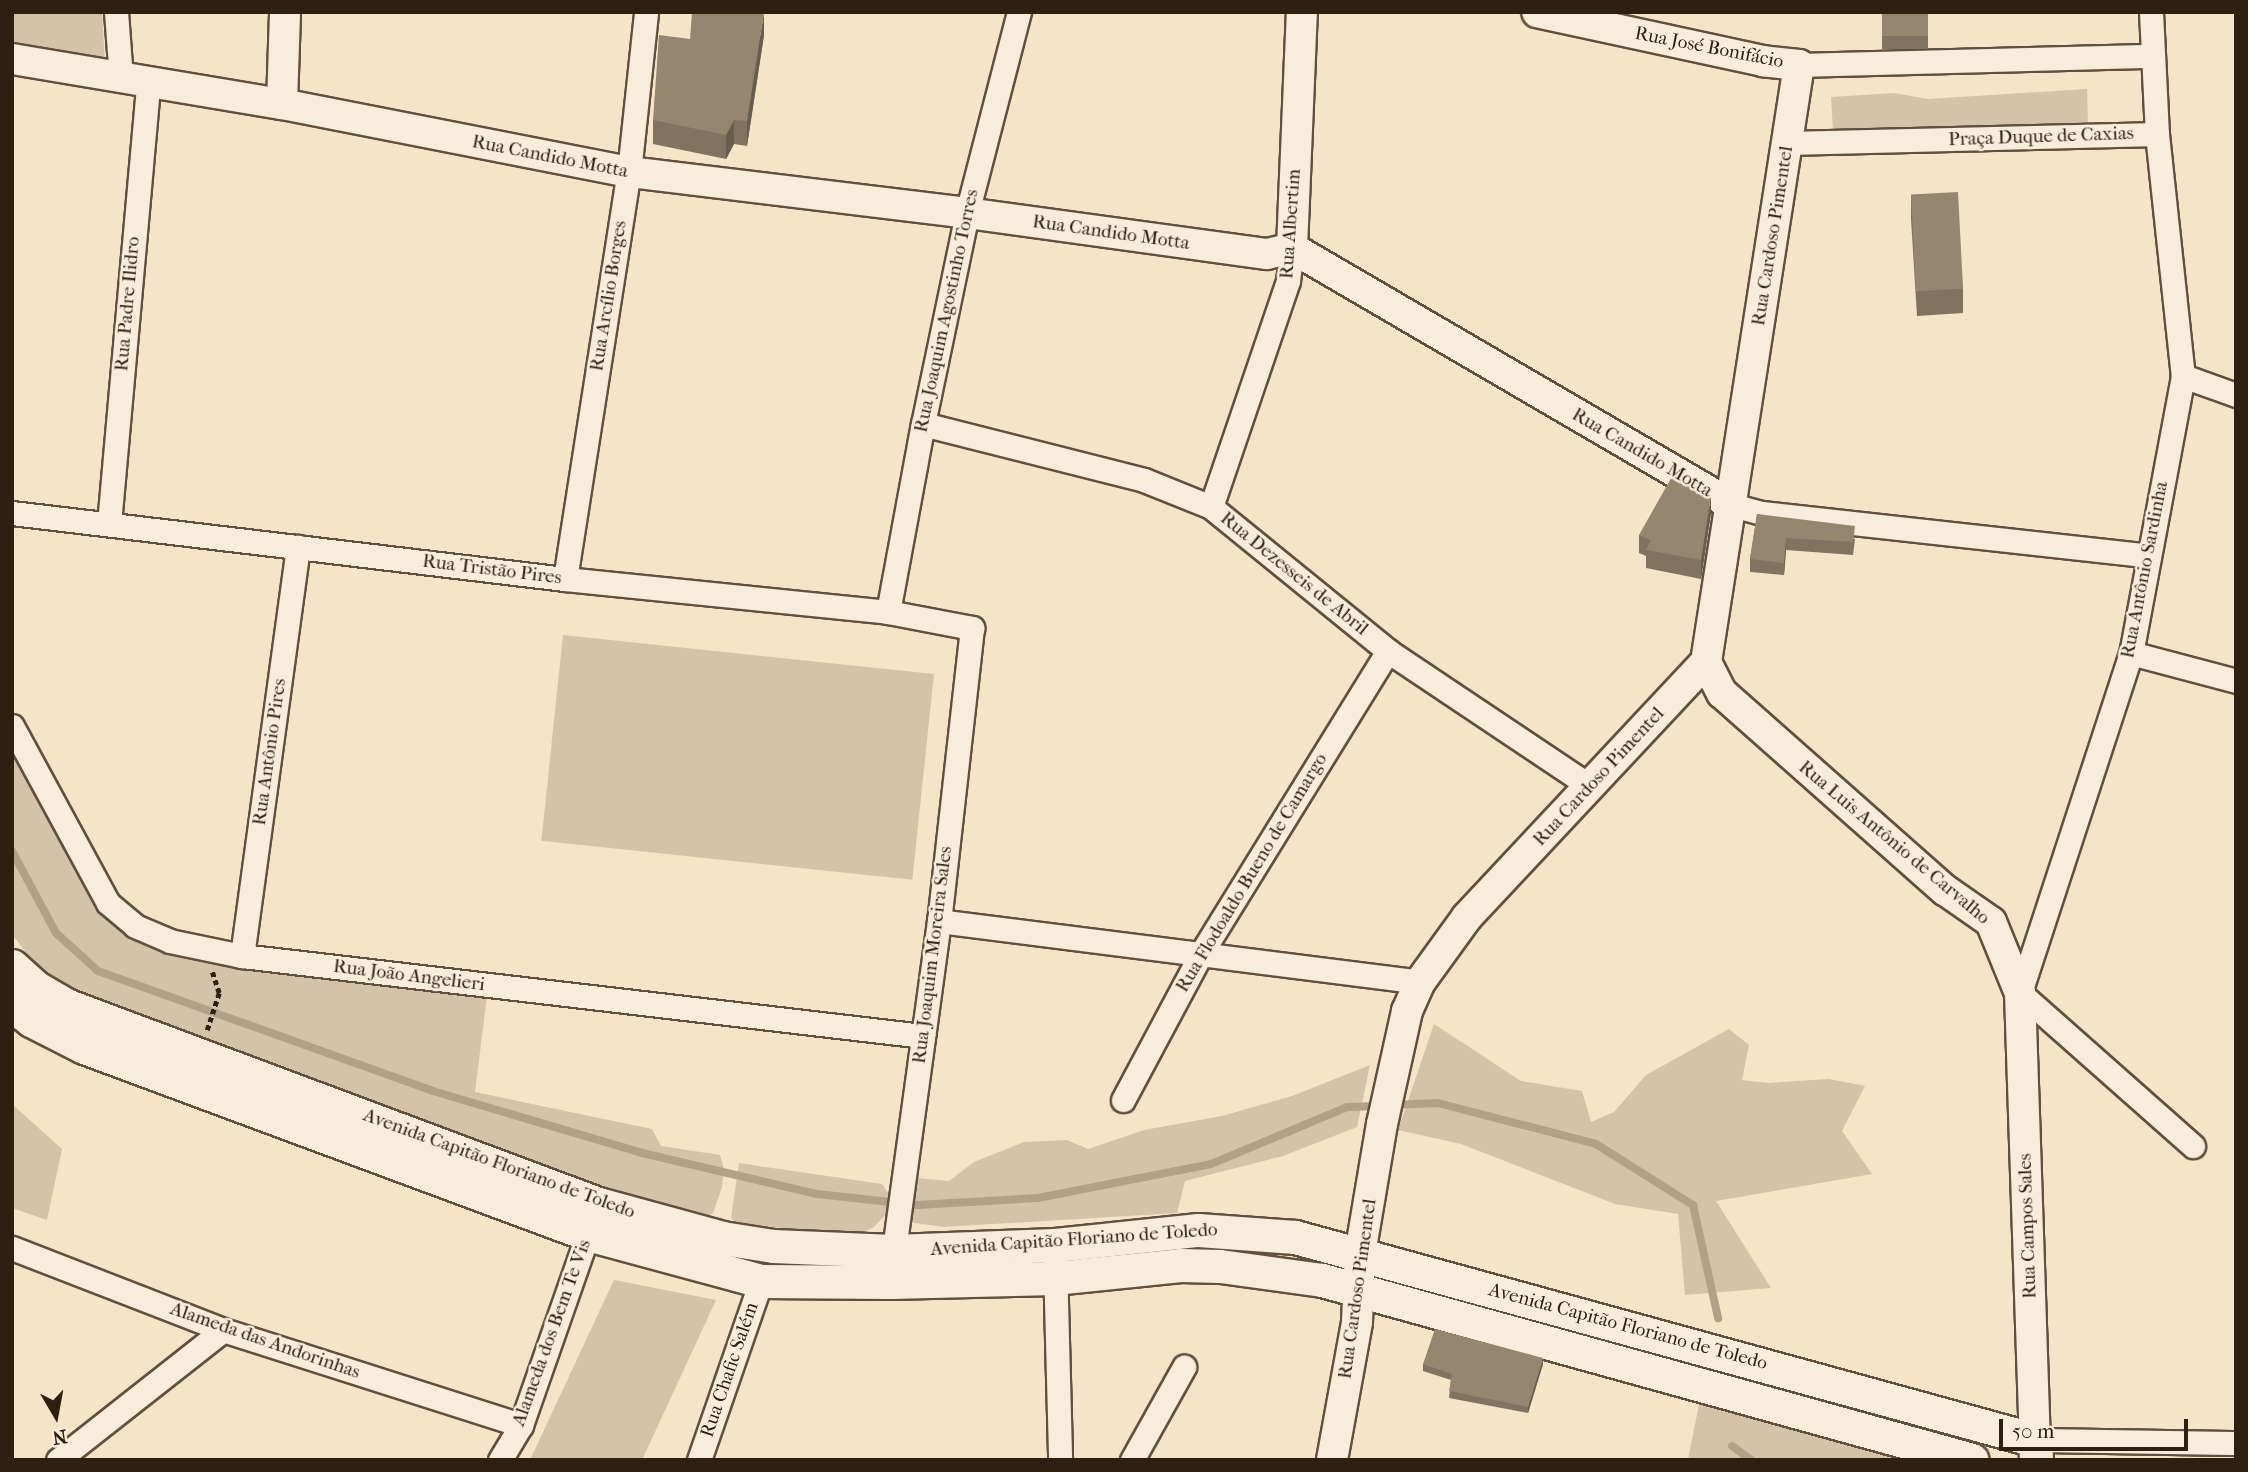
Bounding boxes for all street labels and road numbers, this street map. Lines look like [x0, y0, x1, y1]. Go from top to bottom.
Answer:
street label: Rua José Bonifácio [1633, 22, 1785, 74]
street label: Praça Duque de Caxias [1948, 122, 2134, 152]
street label: Rua Candido Motta [470, 131, 630, 183]
street label: Rua Cardoso Pimentel [1748, 145, 1798, 327]
street label: Rua Albertim [1276, 168, 1306, 280]
street label: Rua Joaquim Agostinho Torres [910, 187, 984, 435]
street label: Rua Candido Motta [1031, 211, 1191, 255]
street label: Rua Arcílio Borges [586, 219, 632, 373]
street label: Rua Padre Ilidro [111, 236, 145, 372]
street label: Rua Candido Motta [1568, 403, 1716, 503]
street label: Rua Antônio Sardinha [2117, 480, 2173, 660]
street label: Rua Dezesseis de Abril [1215, 507, 1373, 641]
street label: Rua Tristão Pires [421, 550, 563, 590]
street label: Rua Antônio Pires [248, 677, 292, 827]
street label: Rua Cardoso Pimentel [1529, 703, 1669, 851]
street label: Rua Flodoaldo Bueno de Camargo [1171, 749, 1333, 997]
street label: Rua Luis Antônio de Carvalho [1794, 756, 1994, 930]
street label: Rua Joaquim Moreira Sales [908, 845, 958, 1065]
street label: Rua João Angelieri [332, 955, 486, 997]
street label: Avenida Capitão Floriano de Toledo [360, 1104, 638, 1224]
street label: Rua Campos Sales [2014, 1153, 2042, 1299]
street label: Rua Cardoso Pimentel [1334, 1197, 1382, 1381]
street label: Avenida Capitão Floriano de Toledo [930, 1219, 1218, 1261]
street label: Alameda dos Bem Te Vis [508, 1237, 596, 1429]
street label: Avenida Capitão Floriano de Toledo [1486, 1279, 1770, 1375]
street label: Alameda das Andorinhas [167, 1298, 363, 1384]
street label: Rua Chafic Salém [696, 1299, 764, 1441]

